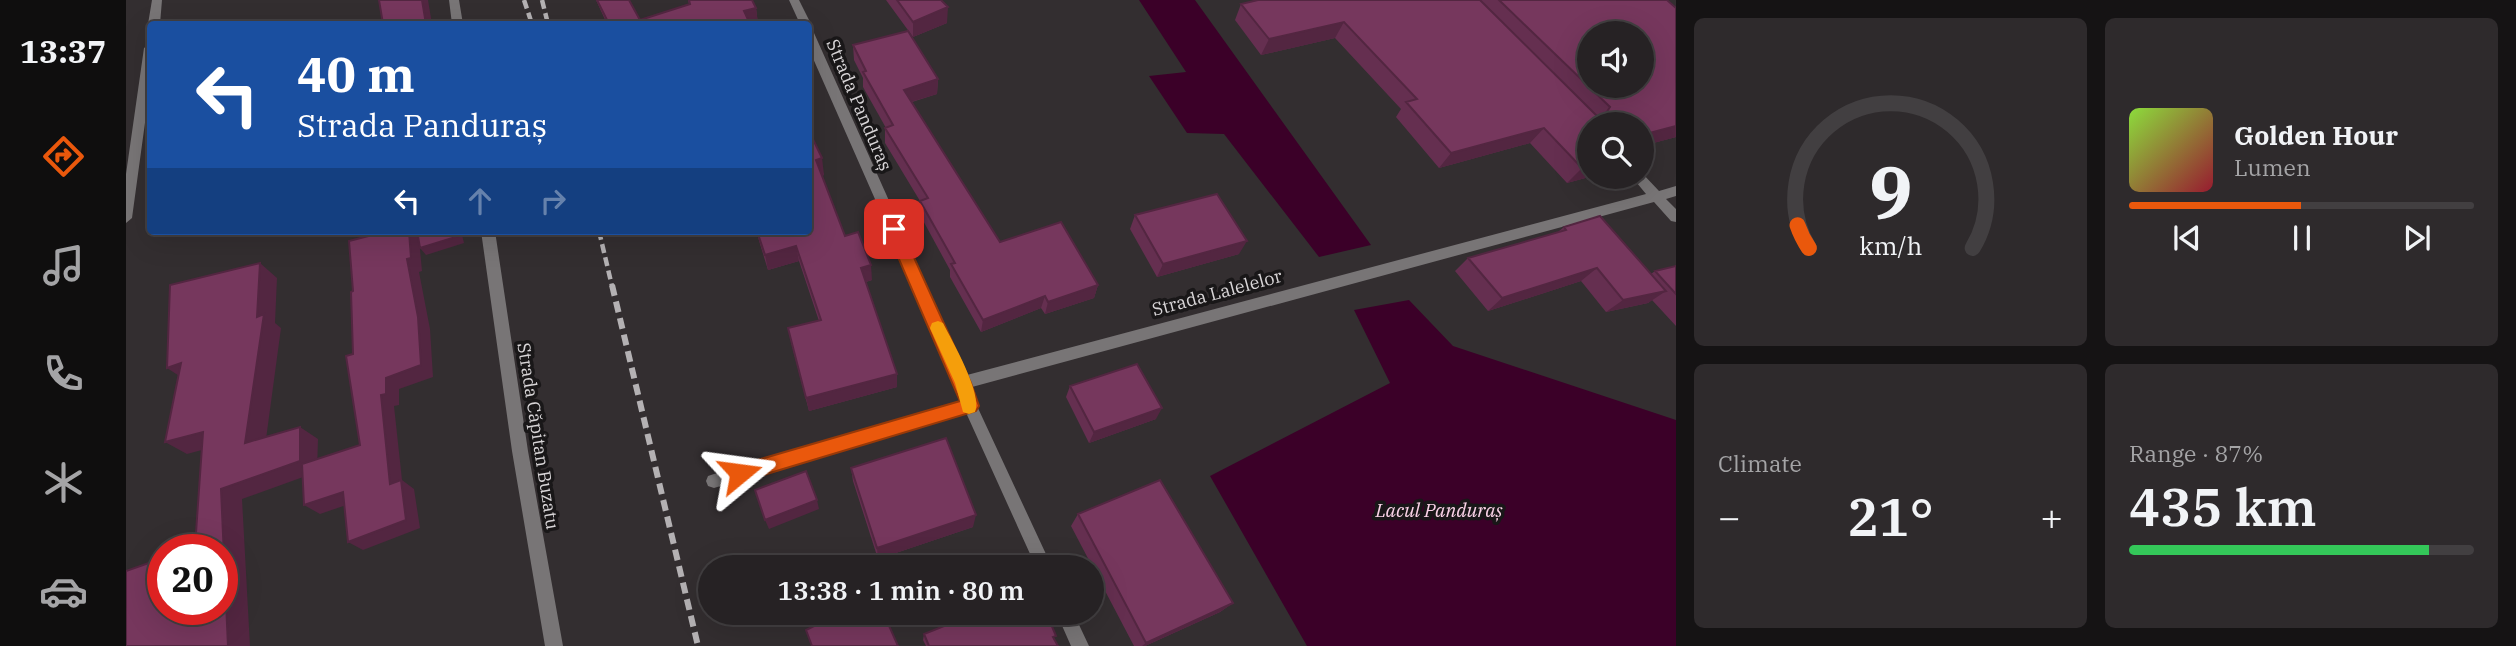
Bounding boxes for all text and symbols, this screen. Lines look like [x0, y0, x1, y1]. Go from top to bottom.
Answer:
map controls [1577, 21, 1654, 189]
button: sound [1577, 21, 1654, 98]
text: 13:37 [20, 30, 106, 72]
street label: Strada Panduraș [821, 36, 898, 174]
text: 40 m [297, 42, 415, 105]
icon: left [182, 49, 273, 140]
text: Strada Panduraș [297, 104, 547, 146]
button: search [1577, 112, 1654, 189]
text: Golden Hour [2234, 118, 2398, 152]
icon: directions [39, 132, 88, 181]
text: 9 [1869, 144, 1912, 239]
text: Lumen [2234, 152, 2311, 182]
icon: left [388, 182, 426, 220]
icon: ahead [461, 182, 499, 220]
icon: right [534, 182, 572, 220]
pin [864, 199, 924, 259]
icon: arrive [875, 210, 913, 248]
icon: previous [2168, 219, 2206, 257]
icon: pause [2283, 219, 2321, 257]
icon: next [2398, 219, 2436, 257]
text: km/h [1859, 229, 1922, 262]
icon: music [39, 241, 88, 290]
street label: Strada Lalelelor [1149, 264, 1284, 321]
street label: Strada Căpitan Buzatu [512, 341, 565, 531]
icon: phone [39, 349, 88, 398]
position arrow [703, 436, 777, 510]
text: Range · 87% [2129, 438, 2263, 468]
text: Climate [1718, 448, 1802, 478]
icon: climate [39, 458, 88, 507]
text: 435 km [2129, 473, 2317, 540]
text: 21° [1847, 483, 1934, 550]
text: − [1718, 492, 1741, 541]
text: + [2040, 492, 2063, 541]
water label: Lacul Panduraș [1374, 498, 1503, 522]
speed limit sign: 20 [147, 534, 238, 625]
icon: car [39, 567, 88, 616]
text: 13:38 · 1 min · 80 m [778, 573, 1024, 607]

